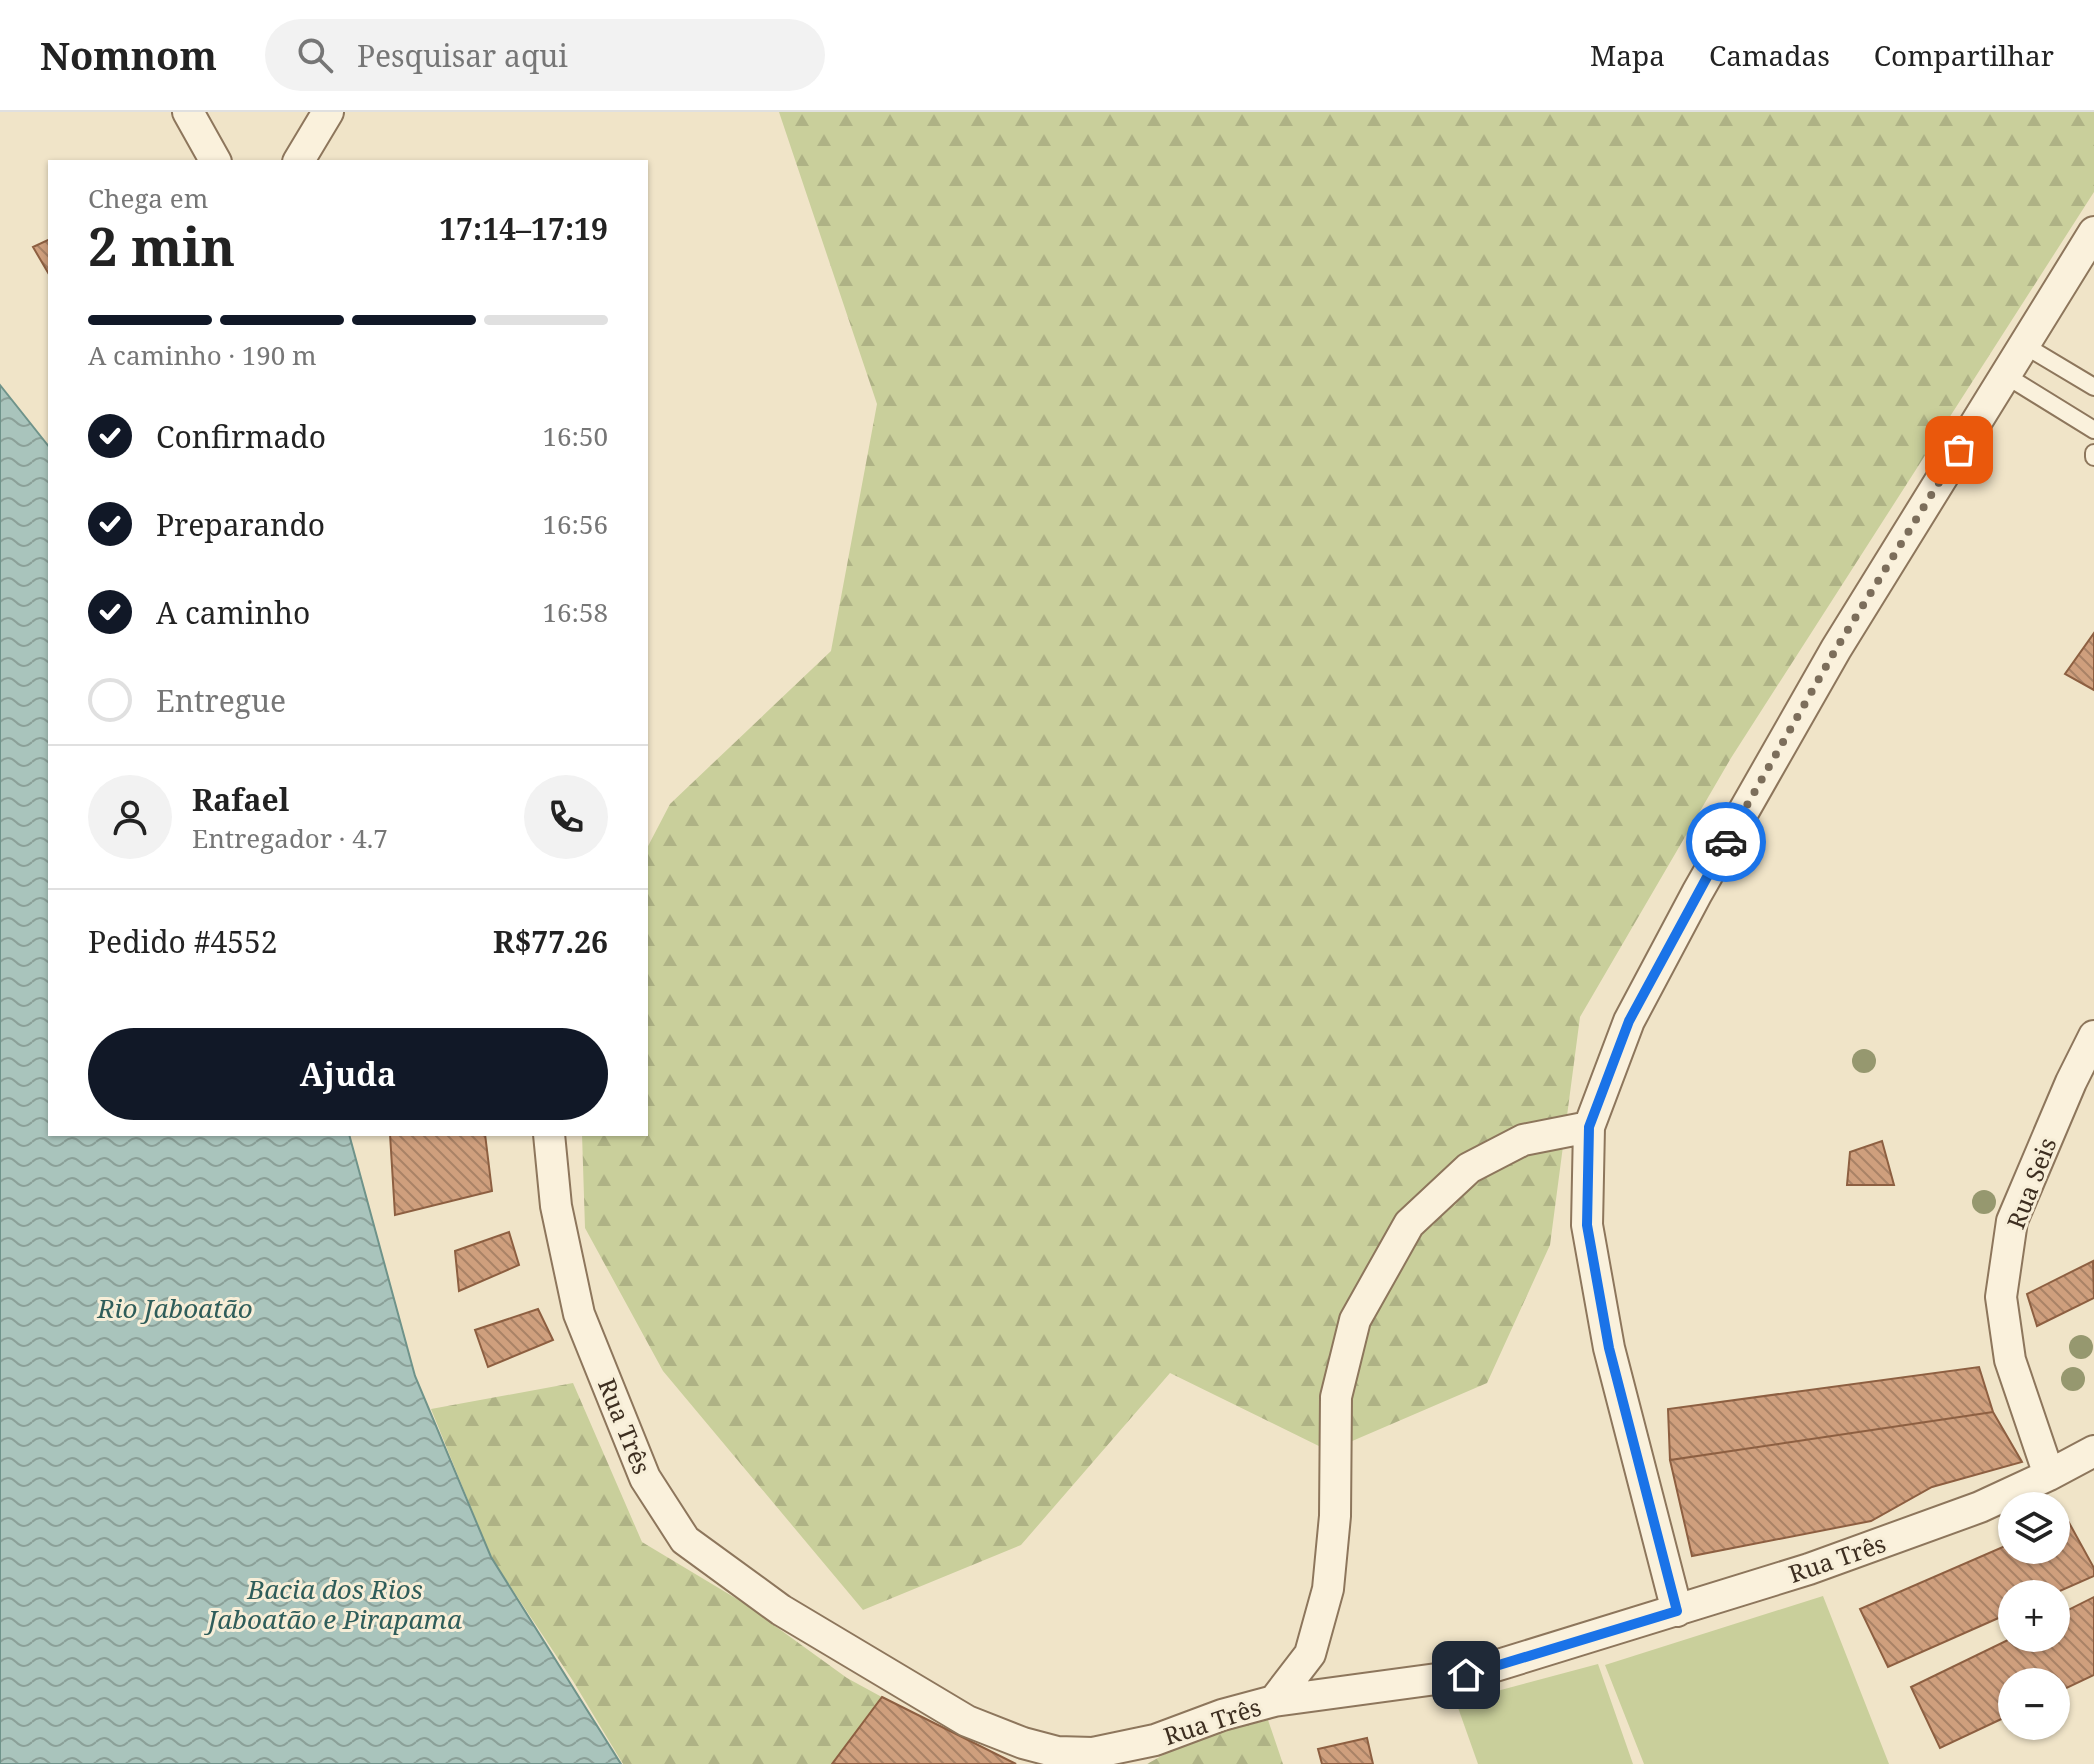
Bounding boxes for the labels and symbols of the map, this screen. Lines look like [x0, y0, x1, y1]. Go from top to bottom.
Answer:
pin [1925, 416, 1993, 484]
courier [1686, 802, 1766, 882]
street label: Rua Seis [1999, 1133, 2063, 1233]
water label: Rio Jaboatão [96, 1290, 253, 1326]
street label: Rua Três [591, 1373, 659, 1479]
street label: Rua Três [1784, 1526, 1890, 1590]
water label: Bacia dos Rios Jaboatão e Pirapama [203, 1571, 462, 1637]
pin [1432, 1641, 1500, 1709]
street label: Rua Três [1159, 1690, 1265, 1752]

